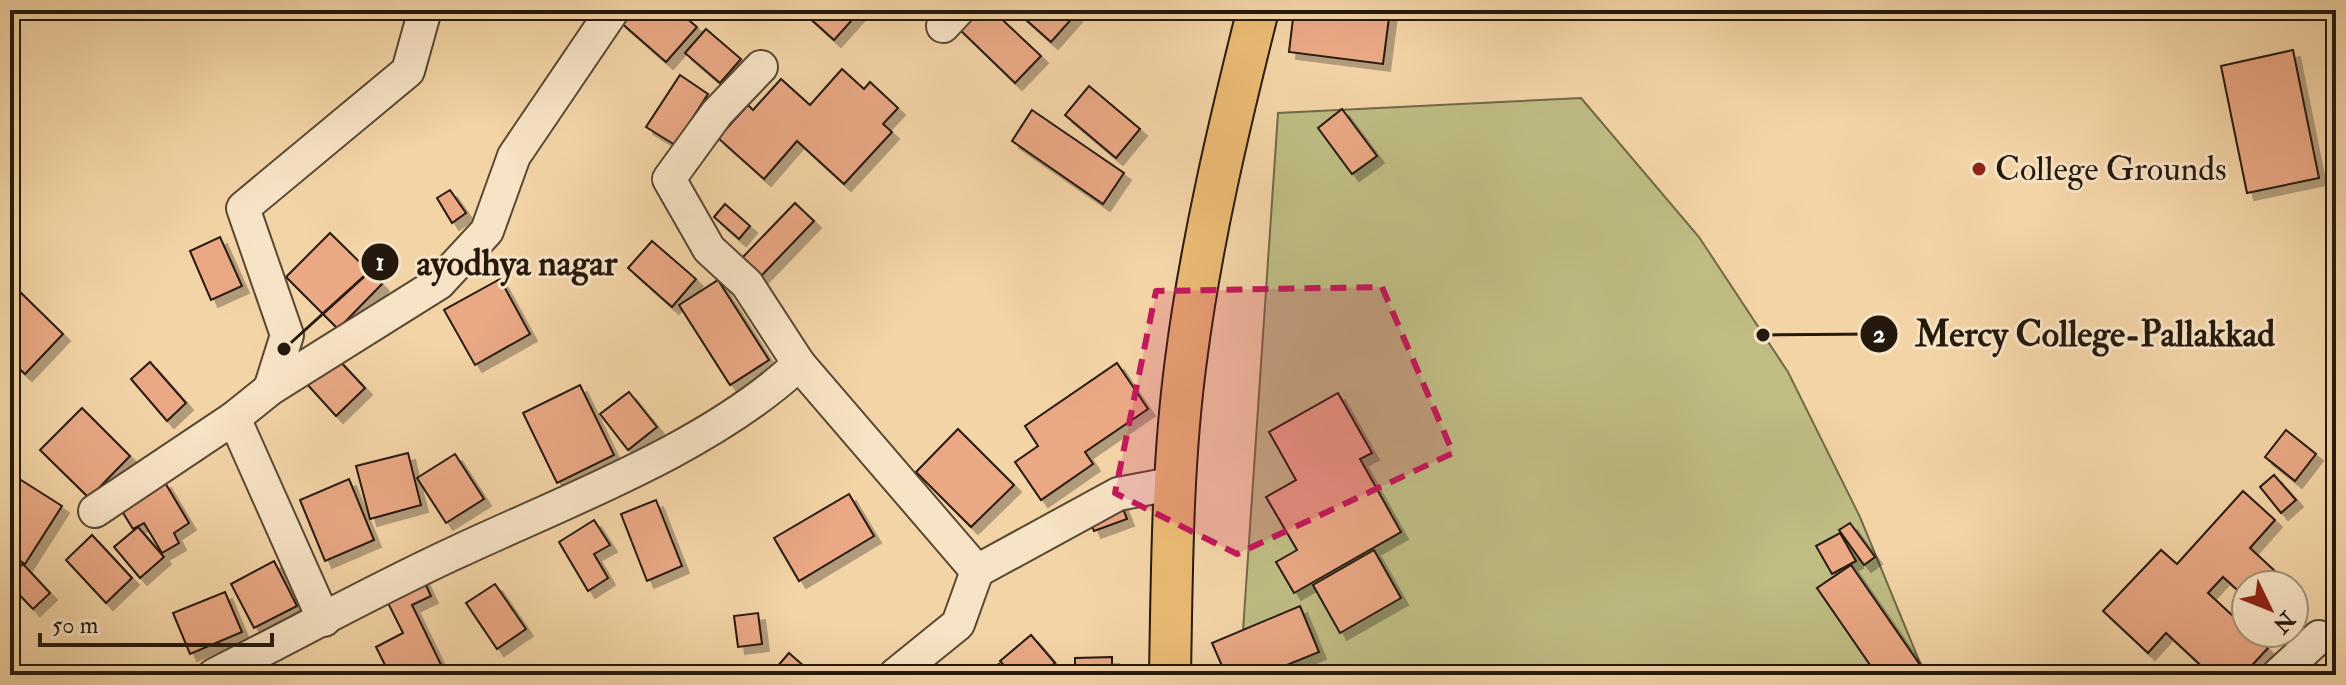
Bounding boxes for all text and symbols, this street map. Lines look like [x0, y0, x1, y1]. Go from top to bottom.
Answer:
place label: College Grounds [1995, 148, 2227, 191]
marker: College Grounds [1970, 160, 1988, 178]
callout: ayodhya nagar [360, 232, 633, 292]
text: ayodhya nagar [417, 241, 618, 287]
text: 1 [376, 247, 384, 278]
callout: Mercy College-Pallakkad [1859, 304, 2291, 364]
text: Mercy College-Pallakkad [1914, 312, 2275, 358]
text: 2 [1873, 319, 1885, 350]
north arrow [2230, 569, 2310, 649]
scale bar [40, 597, 272, 647]
text: N [2267, 604, 2302, 639]
text: 50 m [52, 610, 99, 641]

